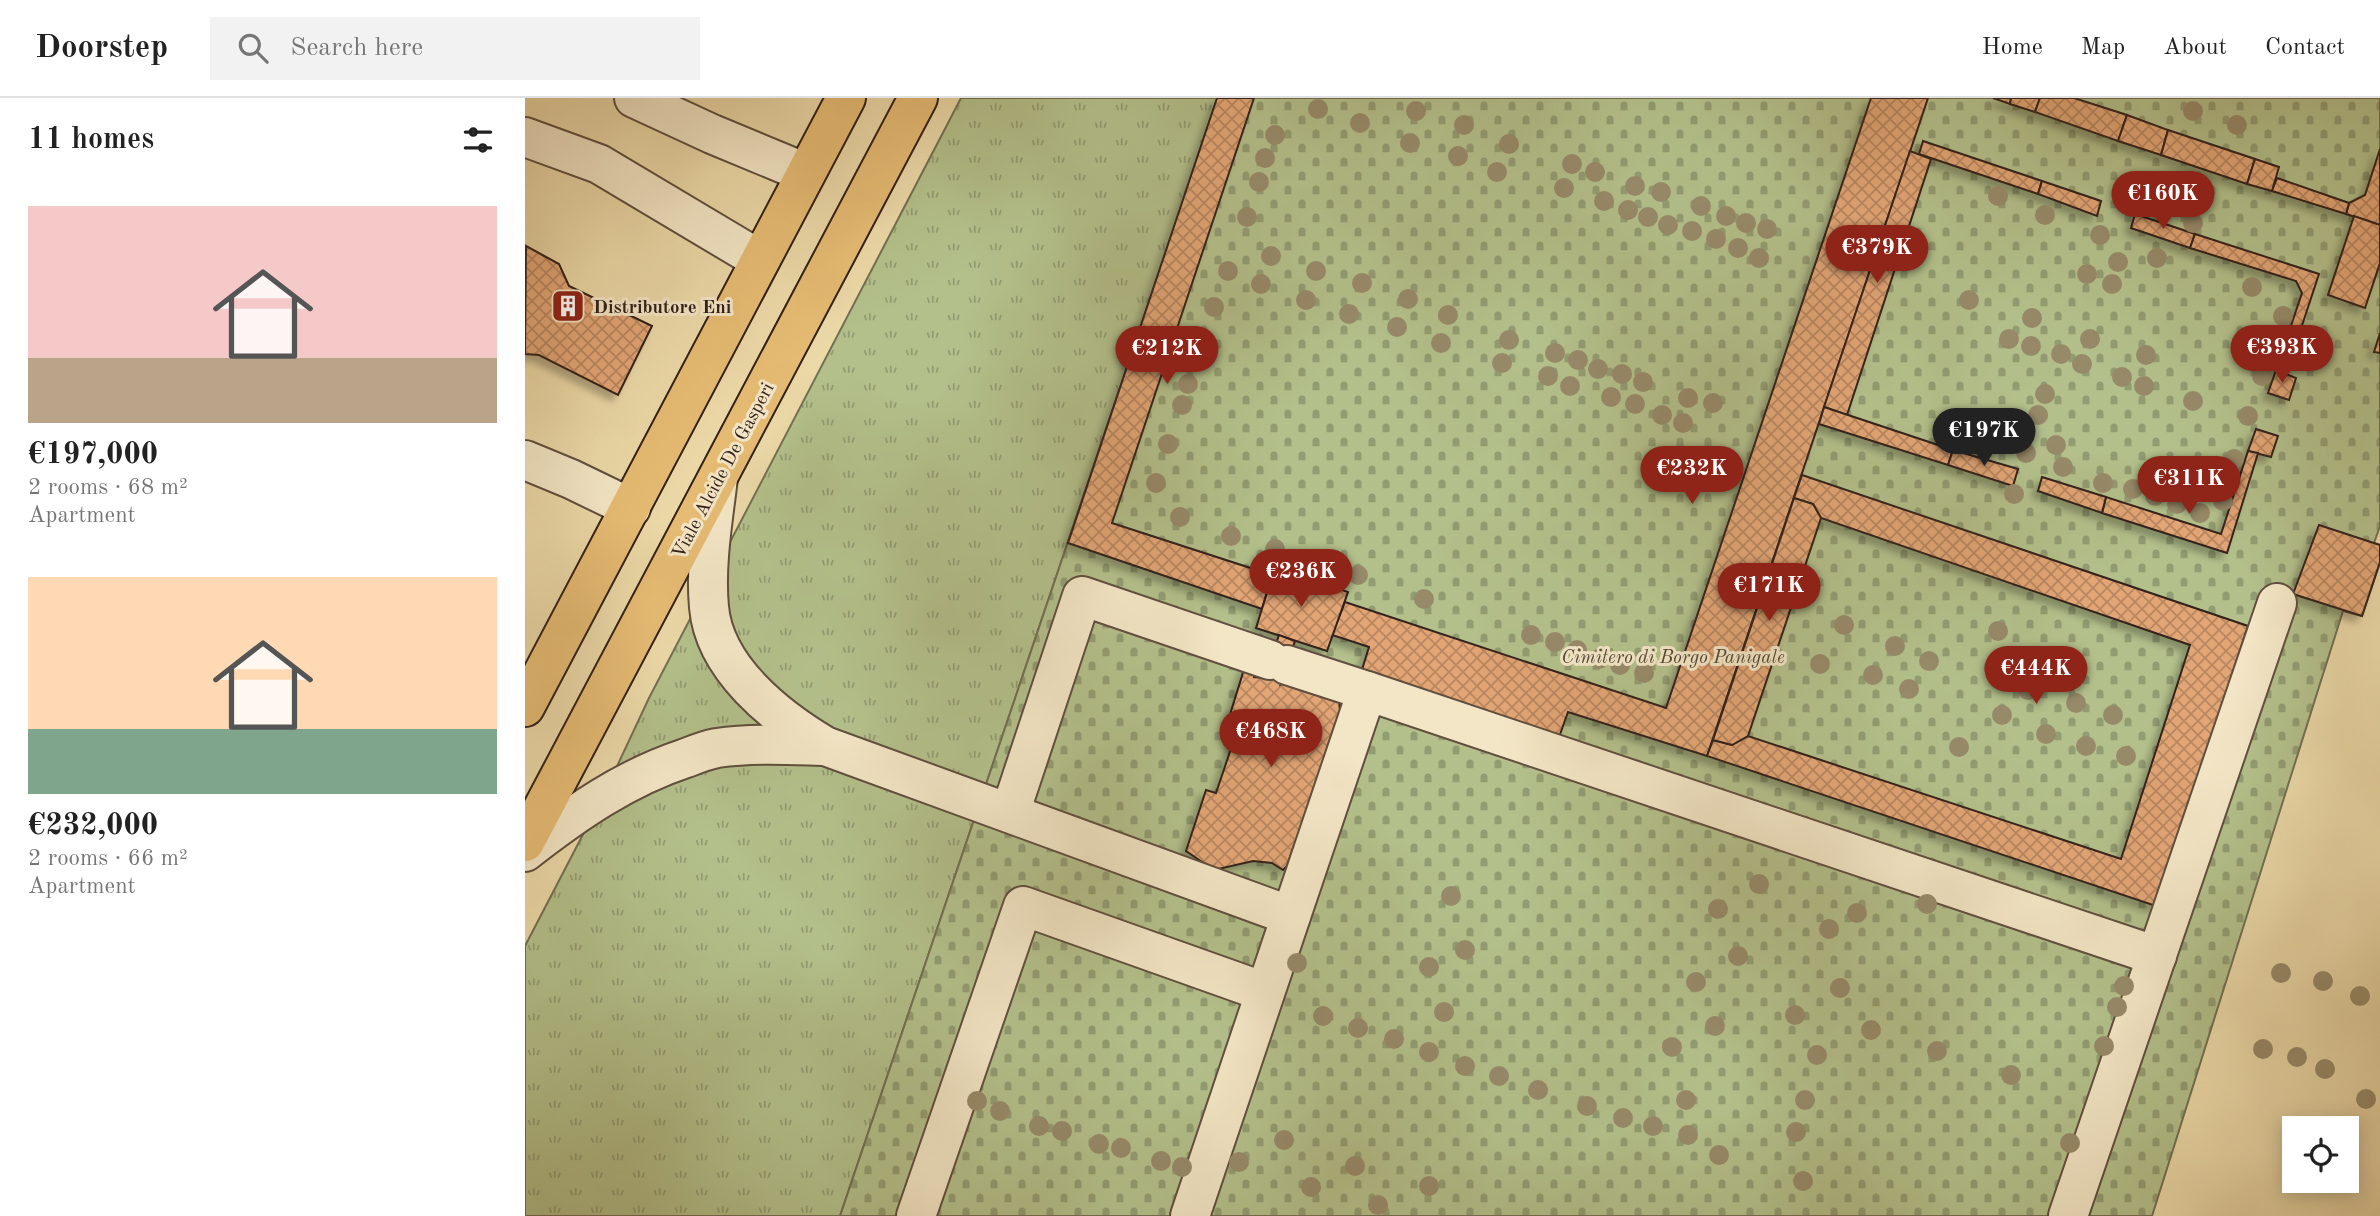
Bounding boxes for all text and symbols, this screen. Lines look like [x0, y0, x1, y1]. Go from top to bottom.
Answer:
search box [210, 17, 700, 80]
icon: search [234, 29, 272, 67]
text: Doorstep [35, 32, 168, 65]
text: Search here [290, 35, 423, 61]
text: Home [1982, 36, 2043, 60]
text: Map [2081, 36, 2125, 60]
text: About [2163, 36, 2227, 60]
text: Contact [2265, 36, 2345, 60]
icon: filters [459, 121, 497, 159]
text: 11 homes [28, 125, 154, 155]
pin: €160K [2114, 172, 2212, 231]
text: €160K [2127, 182, 2199, 205]
pin: €379K [1828, 226, 1926, 285]
text: €379K [1841, 236, 1913, 259]
icon: home [200, 251, 326, 377]
building icon: Distributore Eni [549, 287, 587, 325]
place label: Distributore Eni [593, 299, 732, 318]
pin: €393K [2233, 326, 2331, 385]
pin: €212K [1118, 327, 1216, 386]
text: €393K [2246, 336, 2318, 359]
text: €212K [1131, 337, 1203, 360]
street label: Viale Alcide De Gasperi [670, 380, 779, 562]
pin: €197K [1935, 408, 2033, 468]
text: €197K [1948, 419, 2020, 442]
text: €197,000 [28, 440, 158, 470]
pin: €232K [1643, 446, 1741, 506]
pin: €311K [2140, 456, 2238, 516]
text: €232K [1656, 457, 1728, 480]
text: €311K [2153, 467, 2225, 490]
text: 2 rooms · 68 m² [28, 476, 188, 499]
text: Apartment [28, 504, 136, 527]
pin: €236K [1252, 550, 1350, 609]
text: €236K [1265, 560, 1337, 583]
pin: €171K [1720, 564, 1818, 623]
text: €171K [1733, 574, 1805, 597]
icon: home [200, 622, 326, 748]
pin: €444K [1987, 646, 2085, 706]
park label: Cimitero di Borgo Panigale [1561, 649, 1785, 668]
text: €444K [2000, 657, 2072, 680]
pin: €468K [1222, 710, 1320, 769]
text: €468K [1235, 720, 1307, 743]
text: €232,000 [28, 811, 158, 841]
text: 2 rooms · 66 m² [28, 847, 188, 870]
text: Apartment [28, 875, 136, 898]
map controls [2282, 1116, 2359, 1193]
button: locate [2282, 1116, 2359, 1193]

